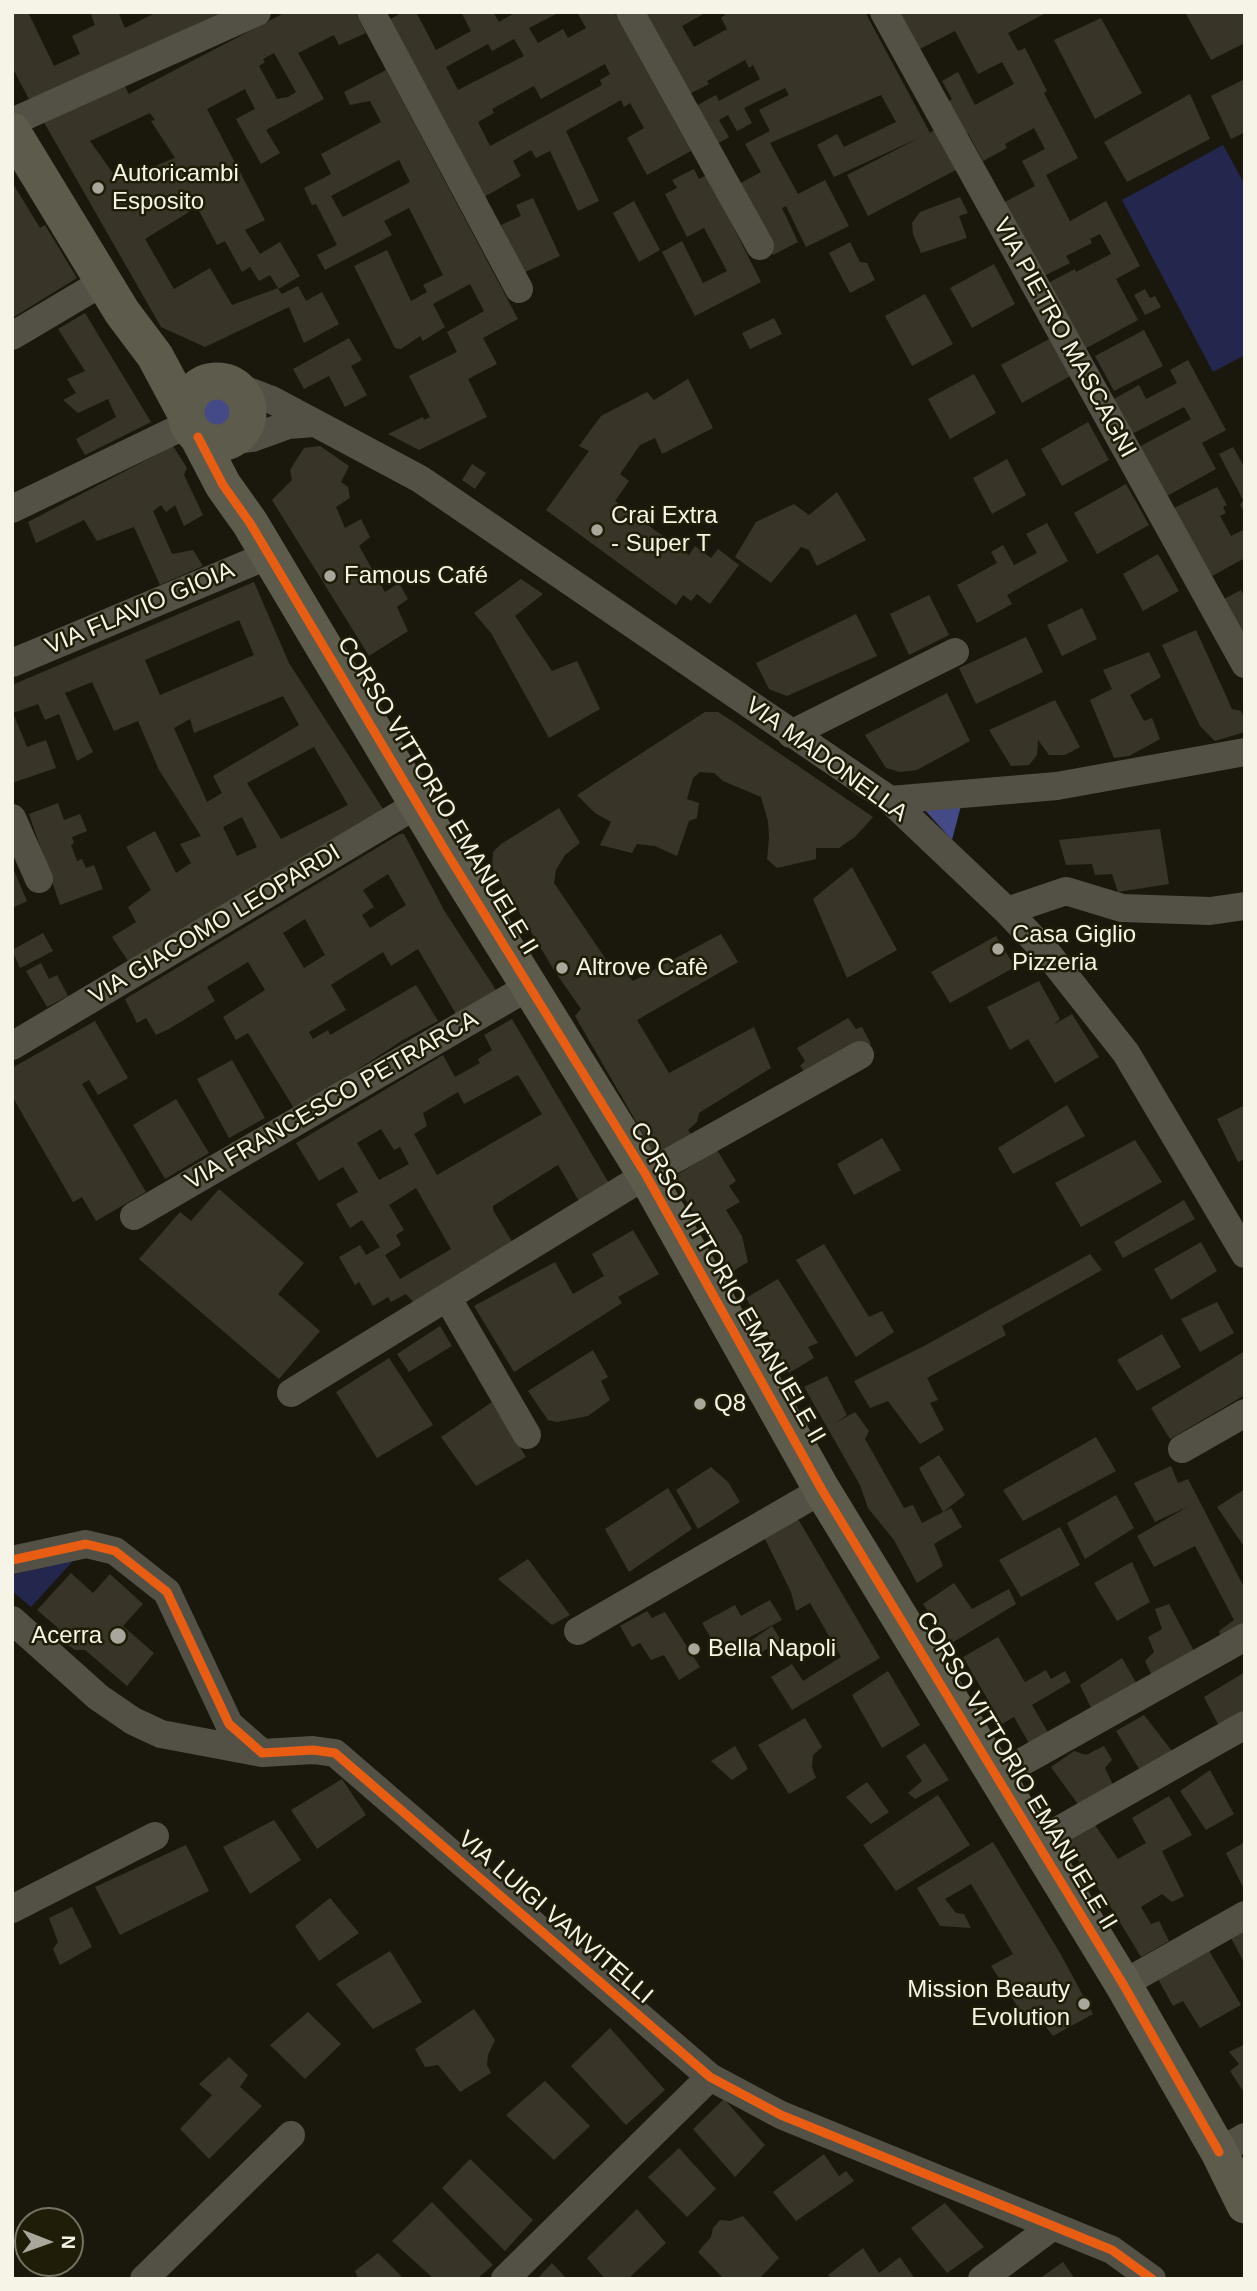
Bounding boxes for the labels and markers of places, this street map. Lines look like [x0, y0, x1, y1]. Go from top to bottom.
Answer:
place label: Autoricambi Esposito [112, 160, 239, 216]
marker: Autoricambi Esposito [90, 180, 106, 196]
place label: Crai Extra - Super T [611, 502, 718, 558]
marker: Crai Extra - Super T [589, 522, 605, 538]
place label: Famous Café [344, 562, 488, 590]
marker: Famous Café [322, 568, 338, 584]
place label: Casa Giglio Pizzeria [1012, 921, 1136, 977]
marker: Casa Giglio Pizzeria [990, 941, 1006, 957]
place label: Altrove Cafè [576, 954, 708, 982]
marker: Altrove Cafè [554, 960, 570, 976]
place label: Q8 [714, 1390, 746, 1418]
marker: Q8 [692, 1396, 708, 1412]
place label: Acerra [31, 1622, 102, 1650]
marker: Acerra [108, 1626, 128, 1646]
place label: Bella Napoli [708, 1635, 836, 1663]
marker: Bella Napoli [686, 1641, 702, 1657]
place label: Mission Beauty Evolution [907, 1976, 1070, 2032]
marker: Mission Beauty Evolution [1076, 1996, 1092, 2012]

